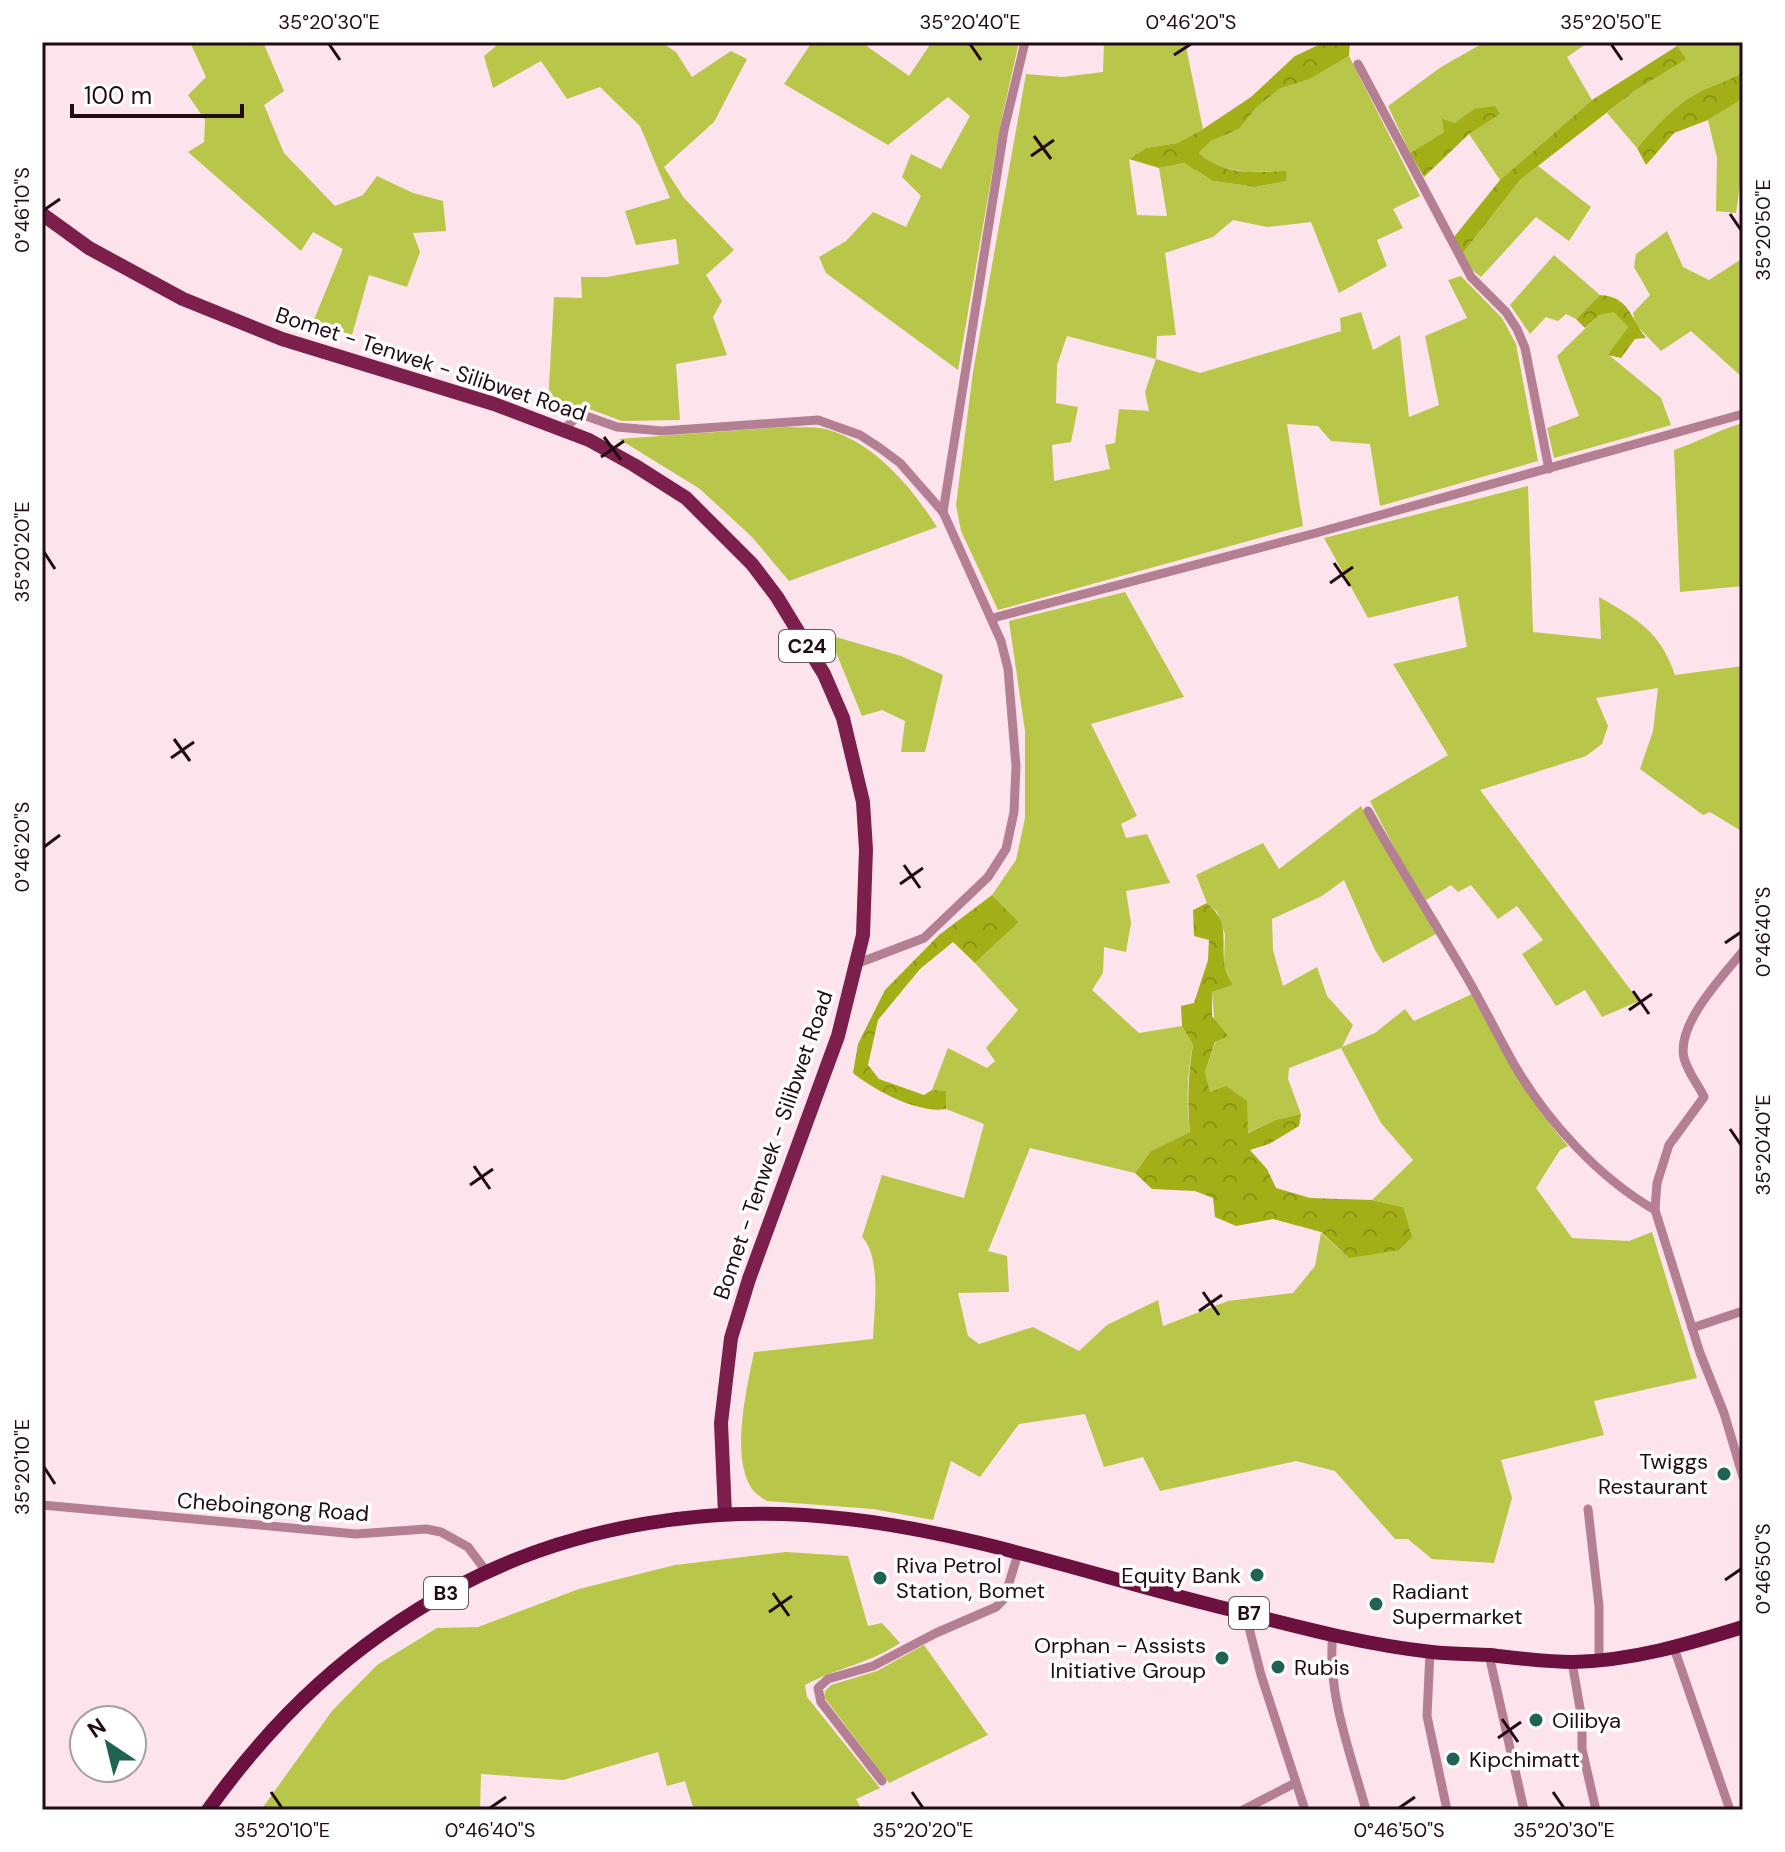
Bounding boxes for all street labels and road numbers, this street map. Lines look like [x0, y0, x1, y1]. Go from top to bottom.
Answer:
street label: Bomet - Tenwek - Silibwet Road [272, 300, 590, 428]
road number: C24 [779, 630, 835, 662]
street label: Bomet - Tenwek - Silibwet Road [706, 987, 840, 1303]
street label: Cheboingong Road [176, 1486, 370, 1528]
road number: B3 [424, 1577, 468, 1609]
road number: B7 [1229, 1597, 1269, 1629]

